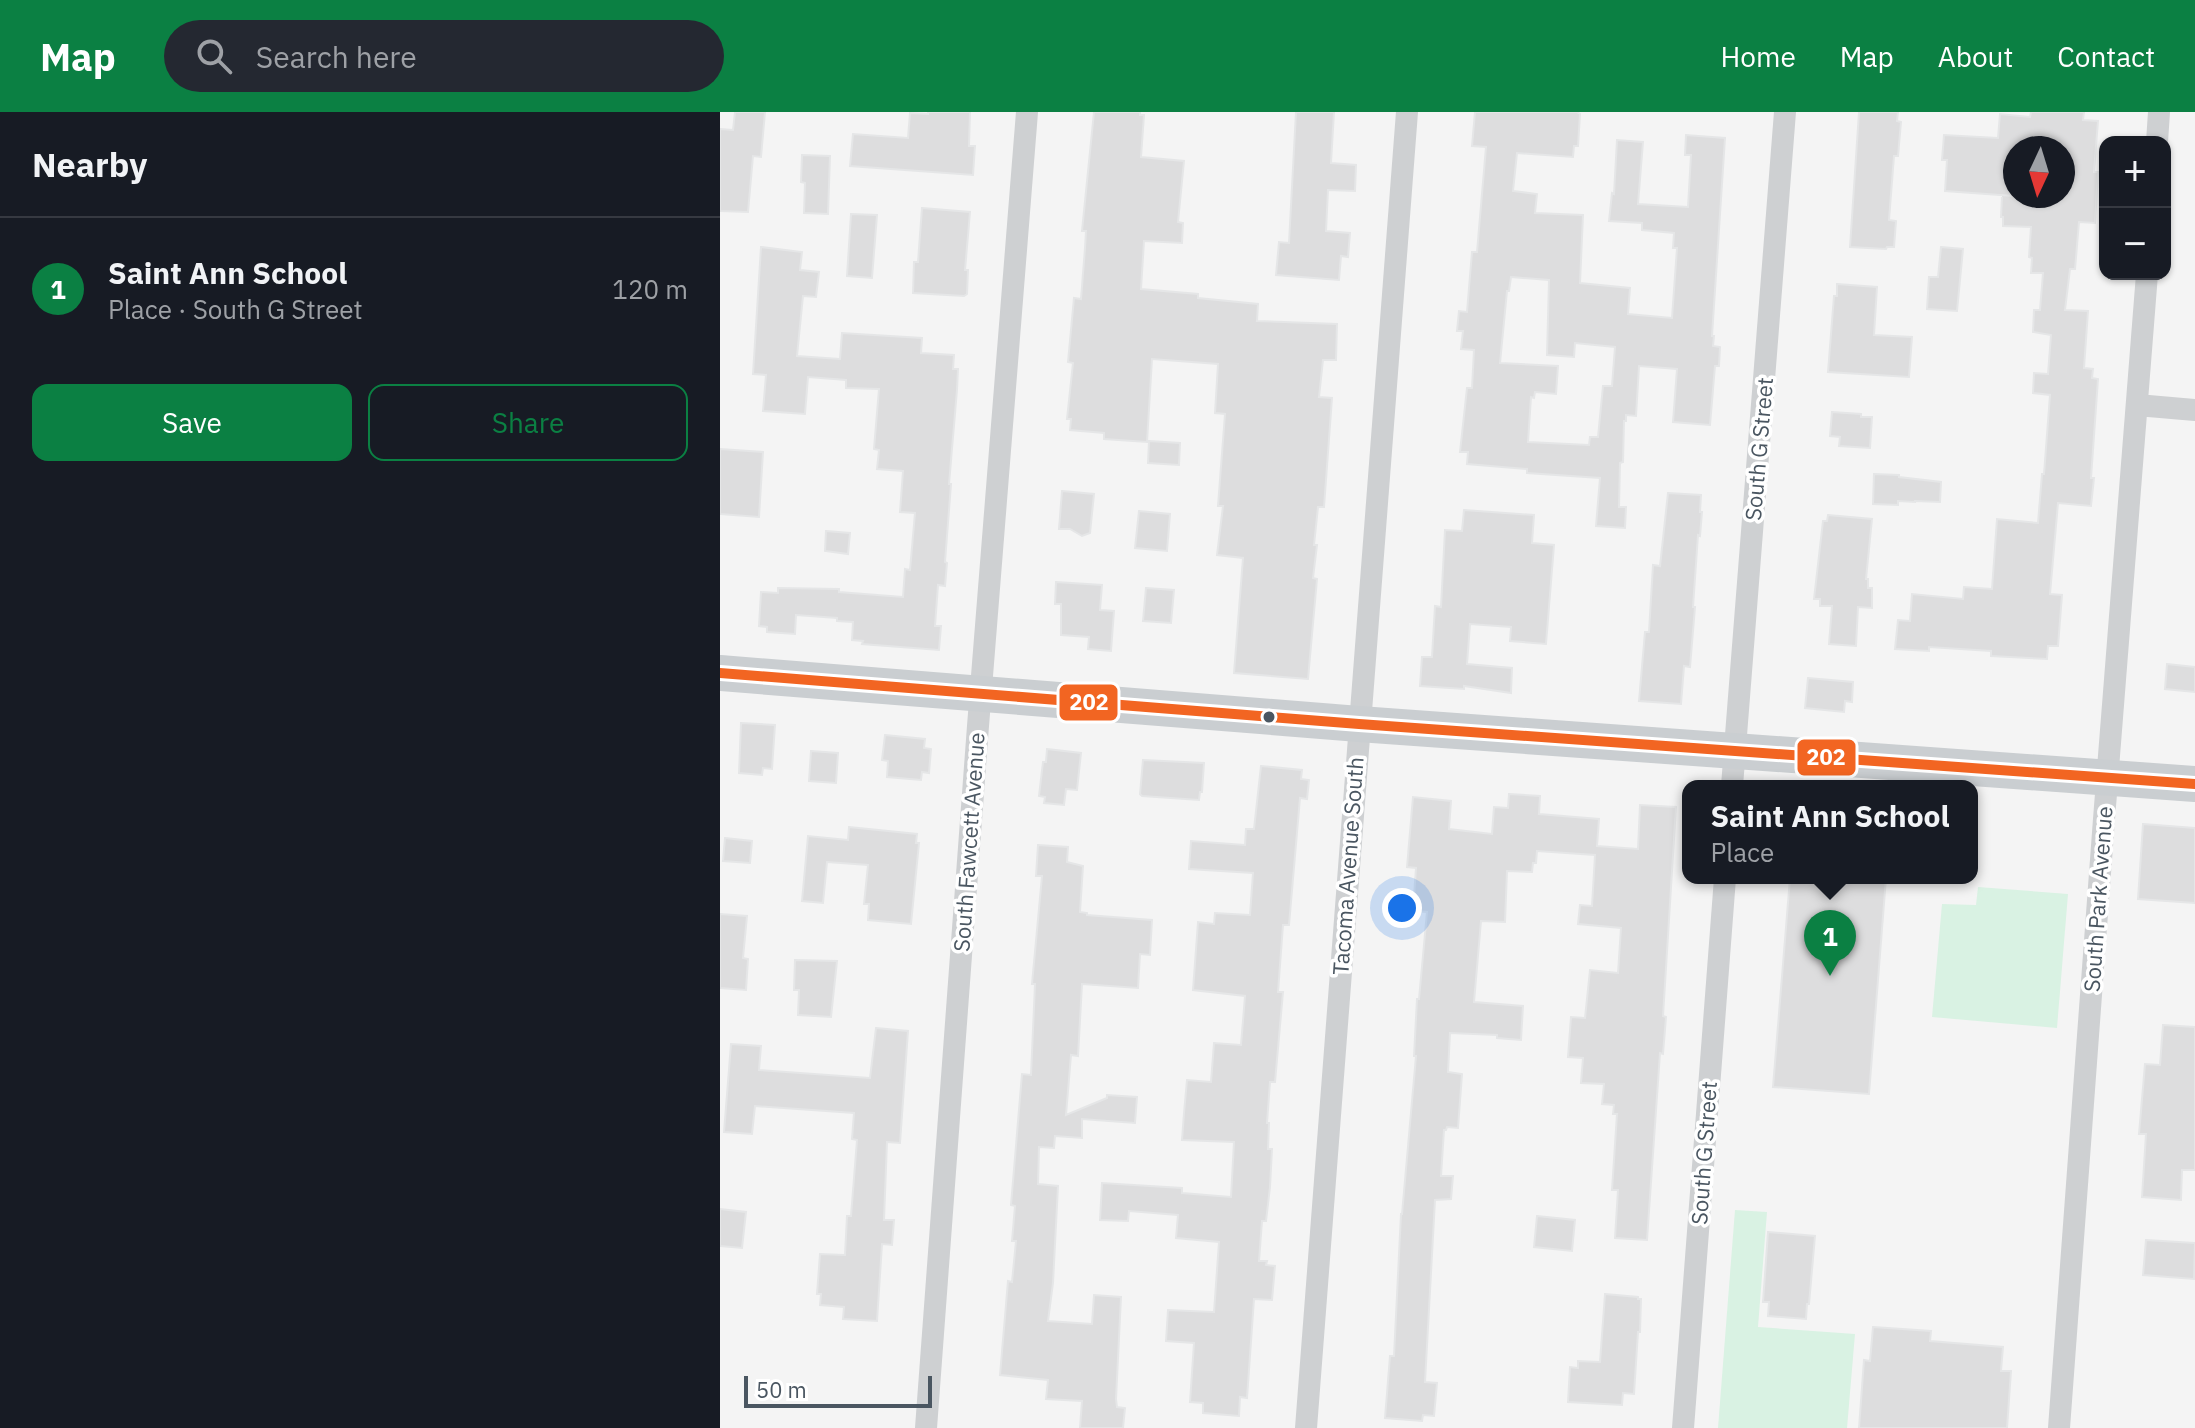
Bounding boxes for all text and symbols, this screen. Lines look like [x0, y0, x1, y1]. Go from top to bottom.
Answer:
search box [164, 20, 724, 92]
text: Map [40, 32, 116, 81]
icon: search [192, 34, 236, 78]
text: Search here [256, 37, 417, 76]
text: Home [1720, 38, 1796, 75]
text: Map [1840, 38, 1894, 75]
text: About [1938, 38, 2013, 75]
text: Contact [2057, 38, 2155, 75]
north arrow [2003, 136, 2075, 208]
map controls [2099, 136, 2171, 280]
button: + [2099, 136, 2171, 208]
text: Nearby [32, 142, 147, 186]
button: − [2099, 208, 2171, 280]
text: Saint Ann School [108, 253, 347, 292]
text: 1 [50, 272, 66, 306]
text: 120 m [612, 272, 688, 306]
text: Place · South G Street [108, 292, 363, 326]
street label: South G Street [1738, 376, 1779, 522]
button: Save [32, 384, 352, 461]
button: Share [368, 384, 688, 461]
line badge: 202 [1058, 683, 1119, 722]
text: 202 [1069, 687, 1109, 716]
unlabelled marker [1261, 709, 1277, 725]
street label: South Fawcett Avenue [946, 731, 991, 953]
line badge: 202 [1796, 738, 1857, 777]
text: 202 [1806, 742, 1846, 771]
street label: Tacoma Avenue South [1325, 756, 1370, 976]
popup [1682, 780, 1978, 884]
text: Saint Ann School [1710, 796, 1950, 835]
street label: South Park Avenue [2077, 805, 2118, 993]
text: Place [1710, 835, 1774, 869]
your location [1382, 888, 1422, 928]
pin: 1 [1804, 910, 1856, 976]
street label: South G Street [1684, 1080, 1723, 1226]
scale bar [744, 1372, 932, 1408]
text: 50 m [756, 1375, 807, 1404]

